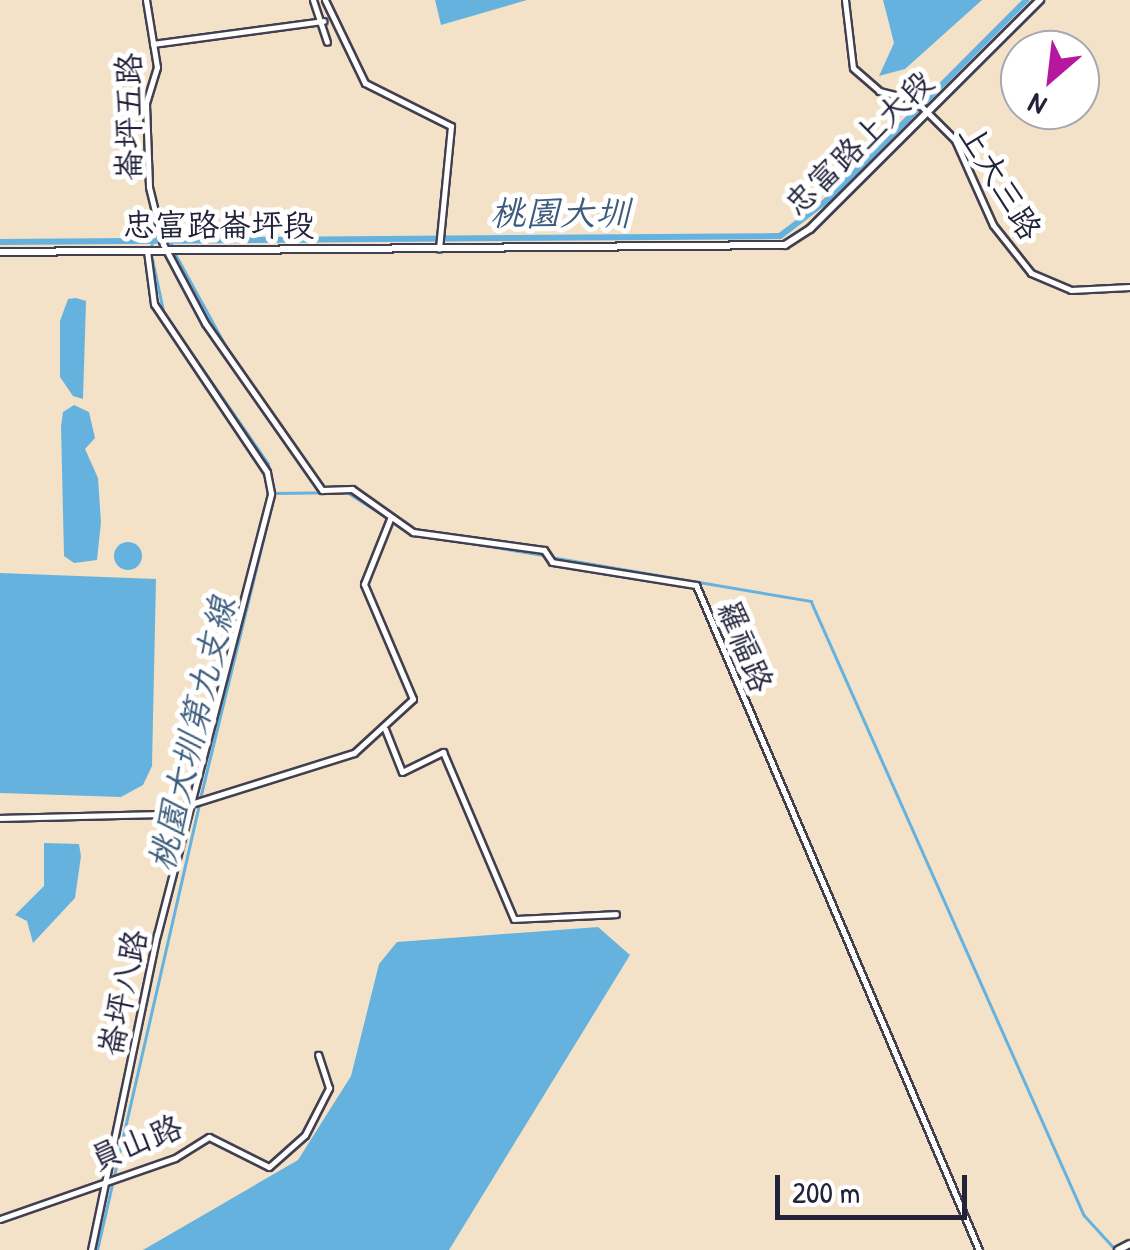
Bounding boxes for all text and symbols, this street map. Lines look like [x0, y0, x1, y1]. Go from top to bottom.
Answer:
north arrow [1000, 30, 1100, 130]
street label: 崙坪五路 [110, 53, 148, 181]
street label: 忠富路上大段 [777, 63, 941, 223]
text: N [1021, 84, 1052, 125]
street label: 上大三路 [951, 117, 1049, 247]
water label: 桃園大圳 [490, 192, 630, 234]
street label: 忠富路崙坪段 [123, 206, 315, 244]
water label: 桃園大圳第九支線 [140, 593, 244, 875]
street label: 羅福路 [709, 594, 781, 698]
street label: 崙坪八路 [91, 926, 155, 1060]
street label: 員山路 [84, 1107, 188, 1179]
scale bar [780, 1155, 972, 1217]
text: 200 m [792, 1172, 860, 1212]

